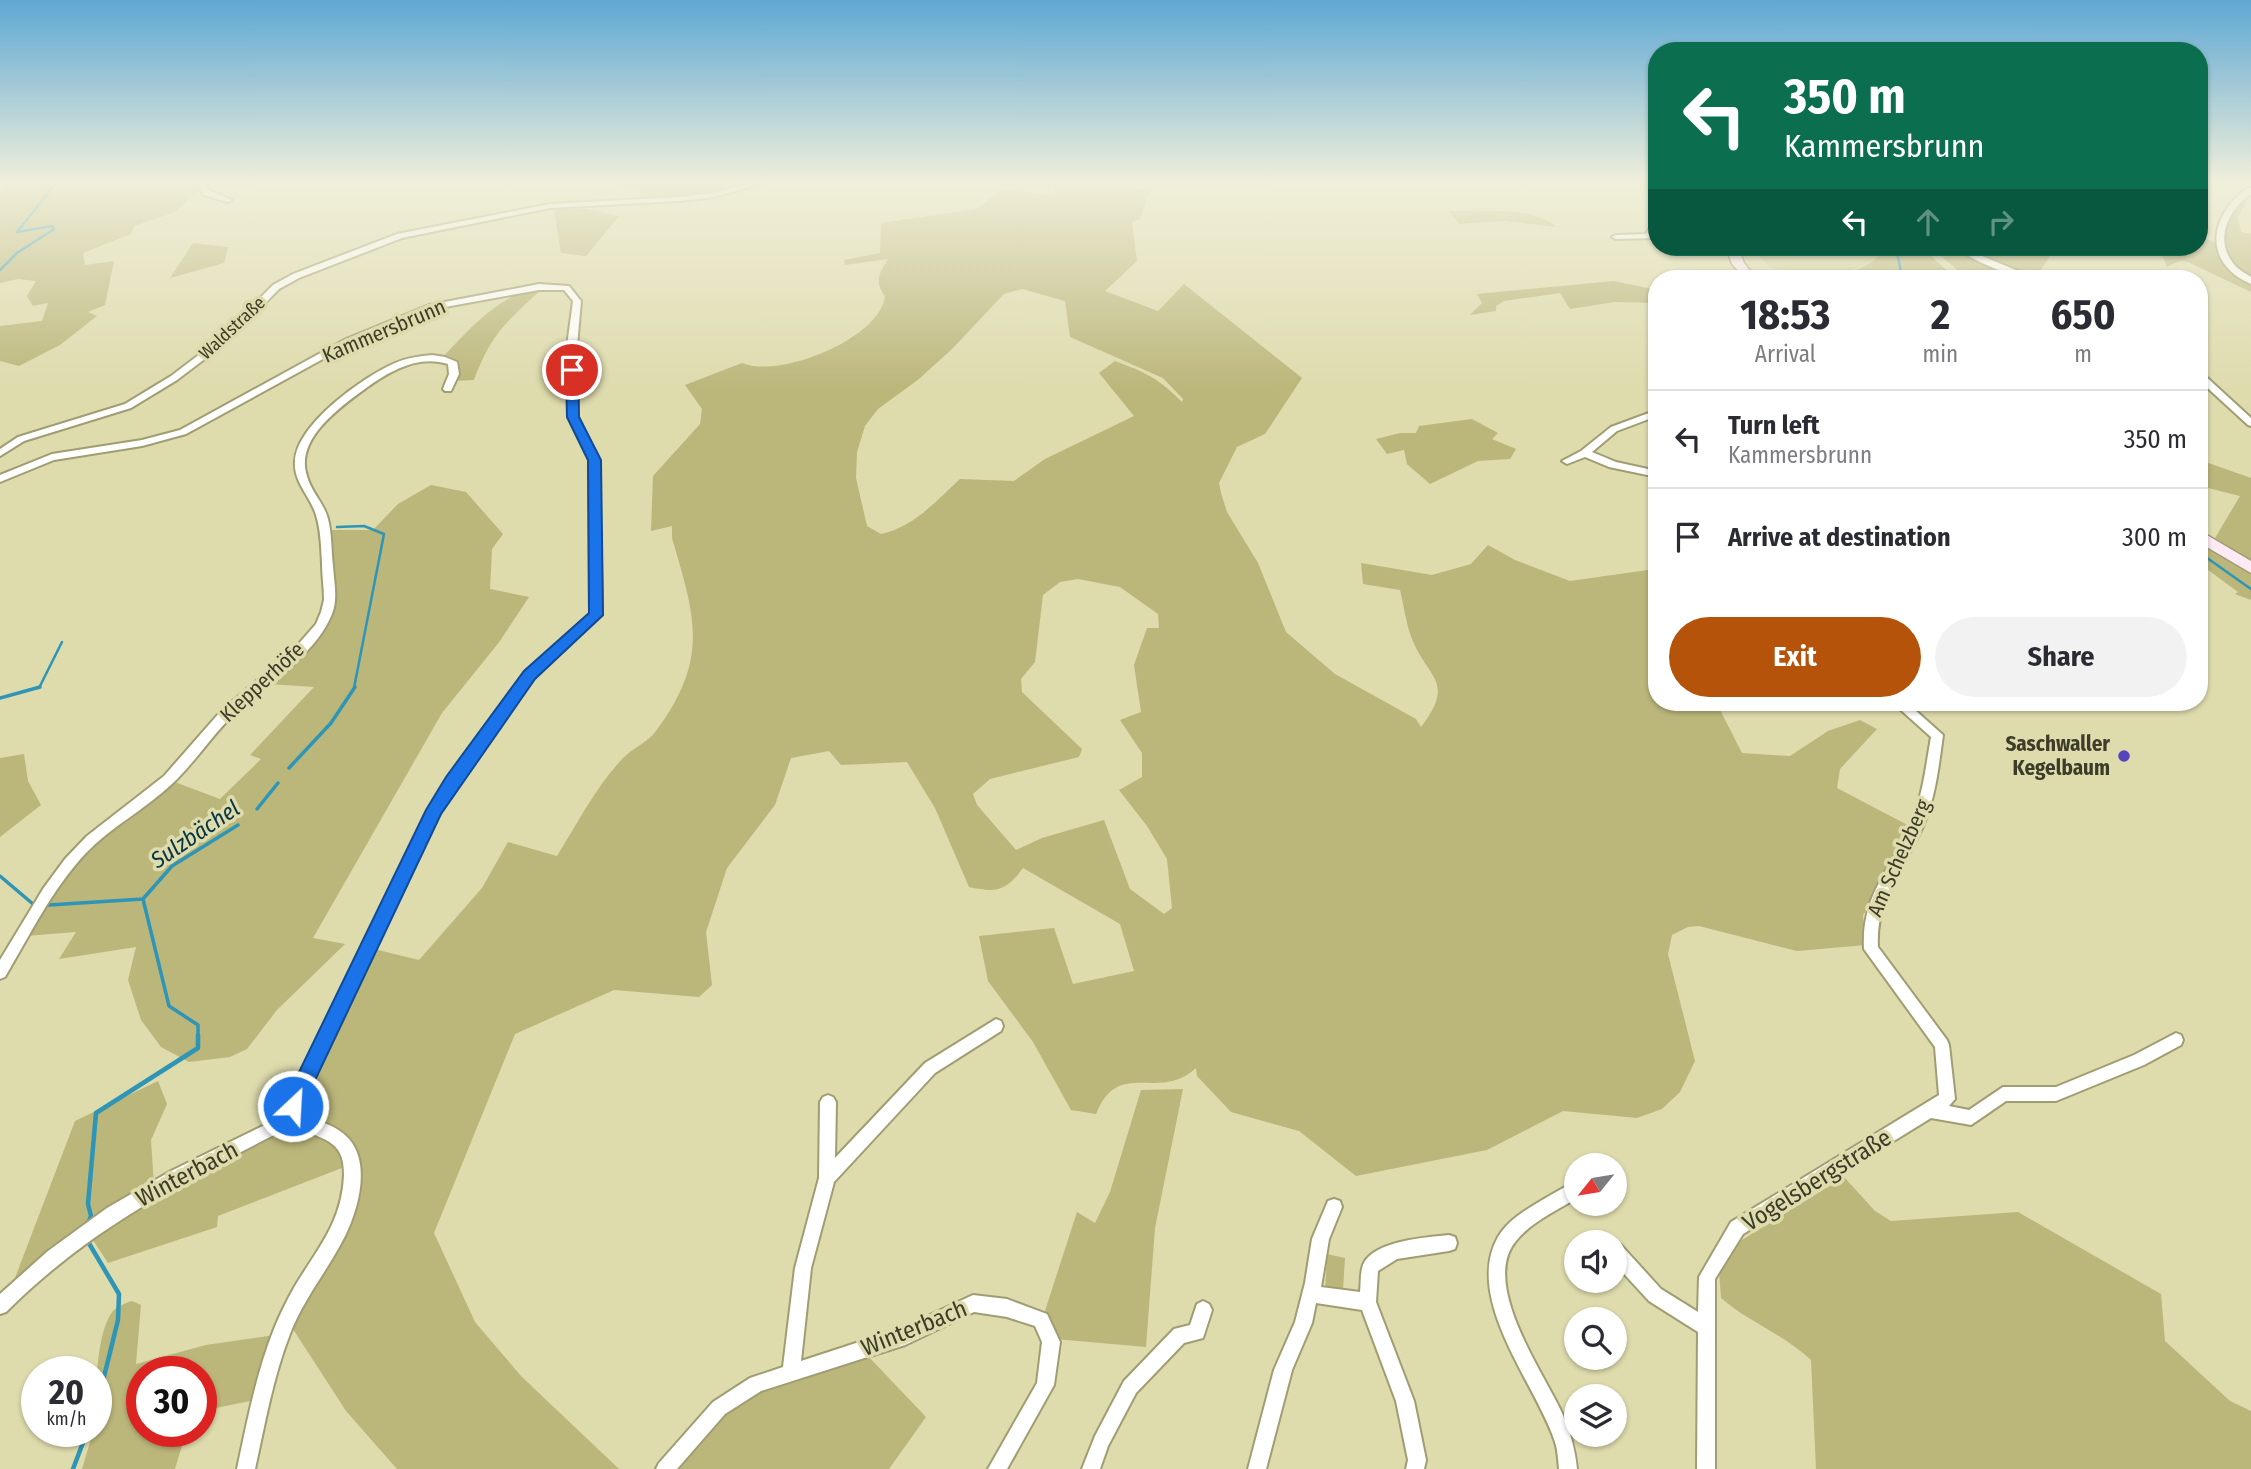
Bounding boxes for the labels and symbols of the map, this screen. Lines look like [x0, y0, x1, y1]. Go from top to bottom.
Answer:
street label: Waldstraße [194, 292, 270, 364]
street label: Kammersbrunn [318, 293, 450, 369]
pin [542, 340, 602, 400]
street label: Klepperhöfe [214, 636, 310, 728]
place label: Saschwaller Kegelbaum [2005, 731, 2110, 781]
marker: Saschwaller Kegelbaum [2116, 748, 2132, 764]
water label: Sulzbächel [144, 794, 245, 874]
street label: Am Schelzberg [1862, 795, 1936, 921]
position arrow [256, 1069, 330, 1143]
street label: Vogelsbergstraße [1738, 1123, 1896, 1237]
street label: Winterbach [131, 1135, 243, 1213]
north arrow [1564, 1153, 1628, 1216]
street label: Winterbach [857, 1294, 971, 1362]
speed limit sign: 30 [126, 1356, 217, 1447]

